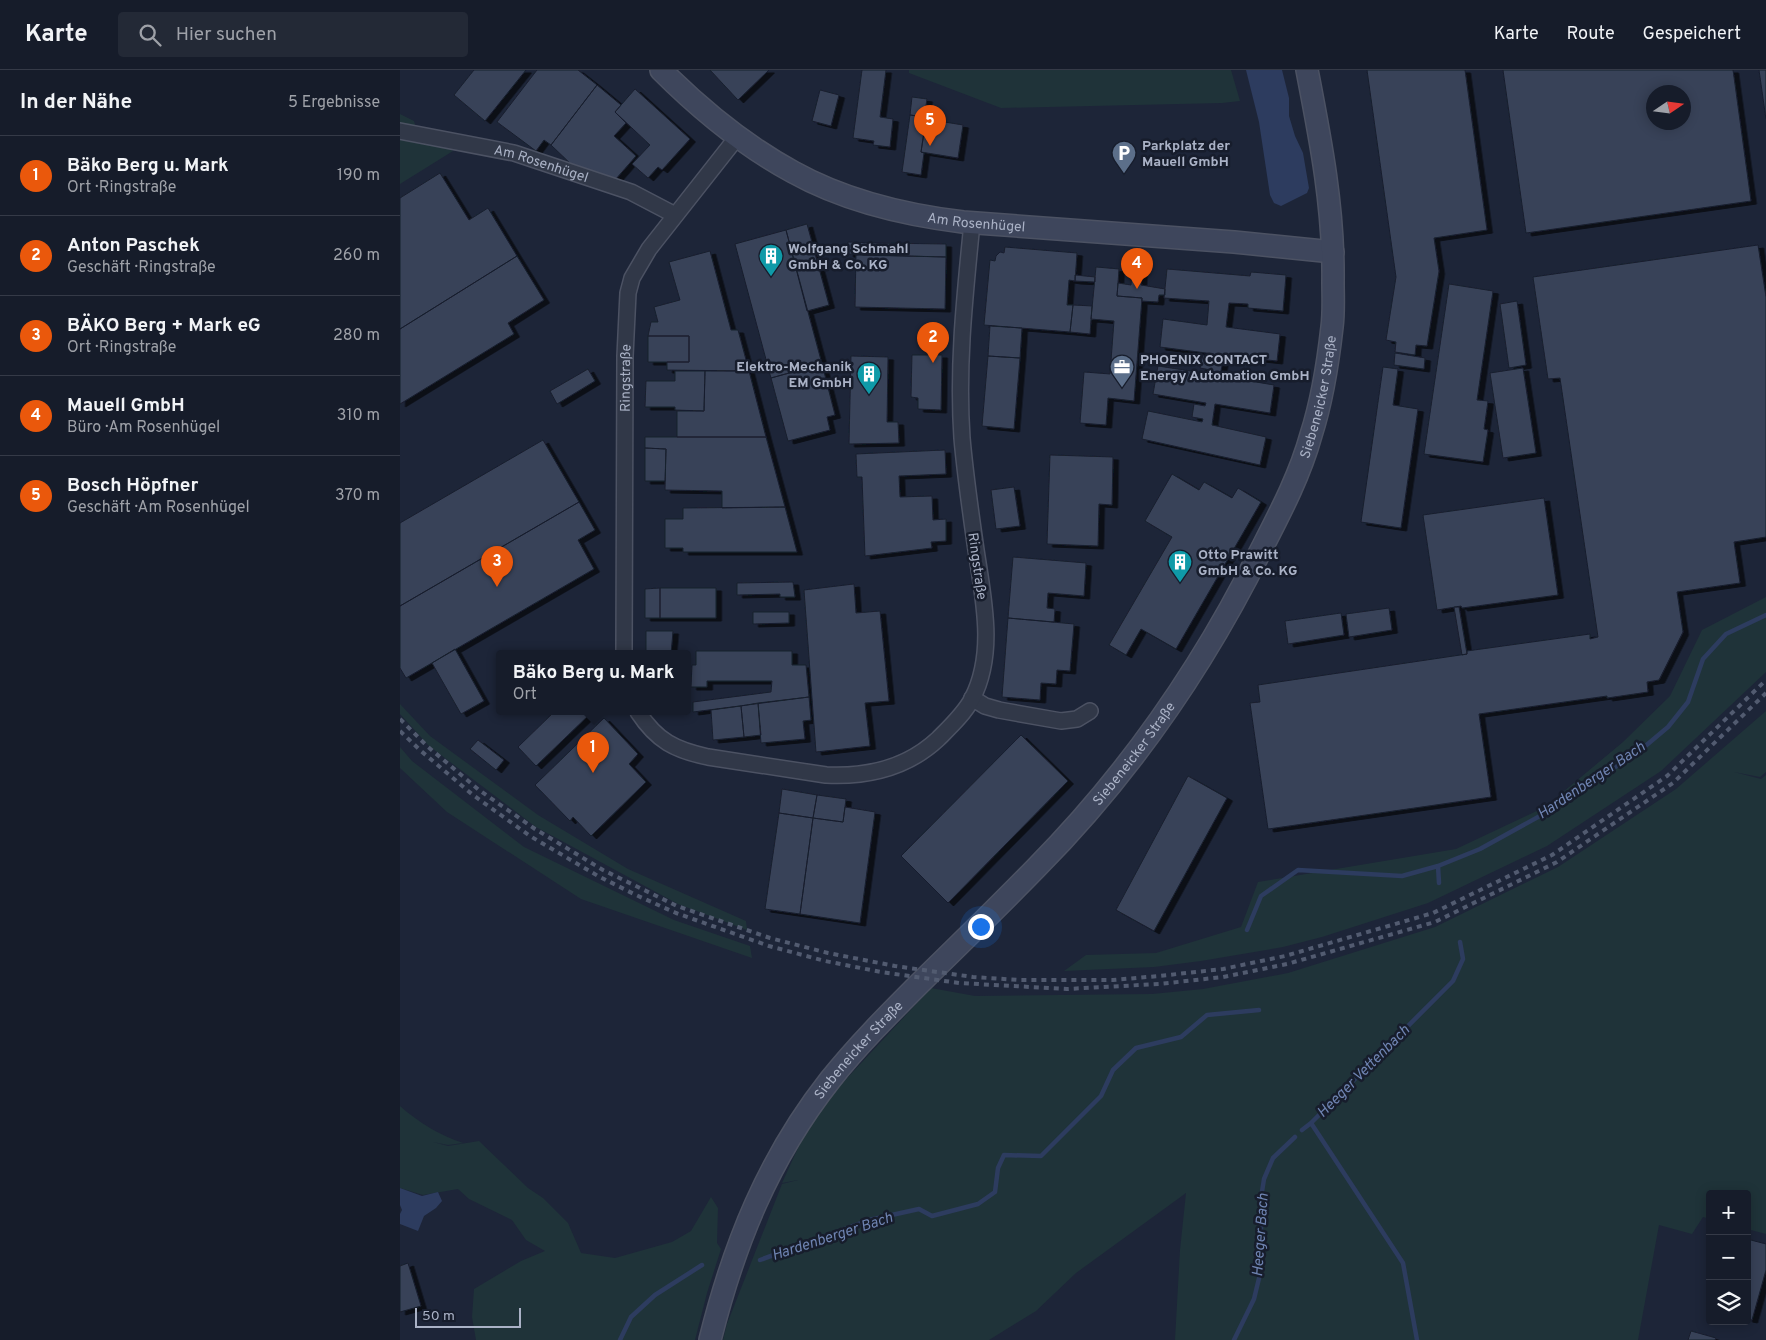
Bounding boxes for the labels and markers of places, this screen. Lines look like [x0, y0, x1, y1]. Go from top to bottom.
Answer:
pin: 5 [914, 105, 946, 146]
place label: Parkplatz der Mauell GmbH [1142, 138, 1230, 171]
parking icon: Parkplatz der Mauell GmbH [1111, 140, 1137, 174]
place label: Wolfgang Schmahl GmbH & Co. KG [788, 241, 909, 274]
building icon: Wolfgang Schmahl GmbH & Co. KG [758, 243, 784, 277]
pin: 4 [1121, 248, 1153, 289]
pin: 2 [917, 322, 949, 363]
place label: PHOENIX CONTACT Energy Automation GmbH [1140, 352, 1310, 385]
office icon: PHOENIX CONTACT Energy Automation GmbH [1109, 354, 1135, 388]
place label: Elektro-Mechanik EM GmbH [736, 359, 852, 392]
building icon: Elektro-Mechanik EM GmbH [856, 361, 882, 395]
pin: 3 [481, 546, 513, 587]
place label: Otto Prawitt GmbH & Co. KG [1198, 547, 1297, 580]
building icon: Otto Prawitt GmbH & Co. KG [1167, 549, 1193, 583]
pin: 1 [577, 732, 609, 773]

